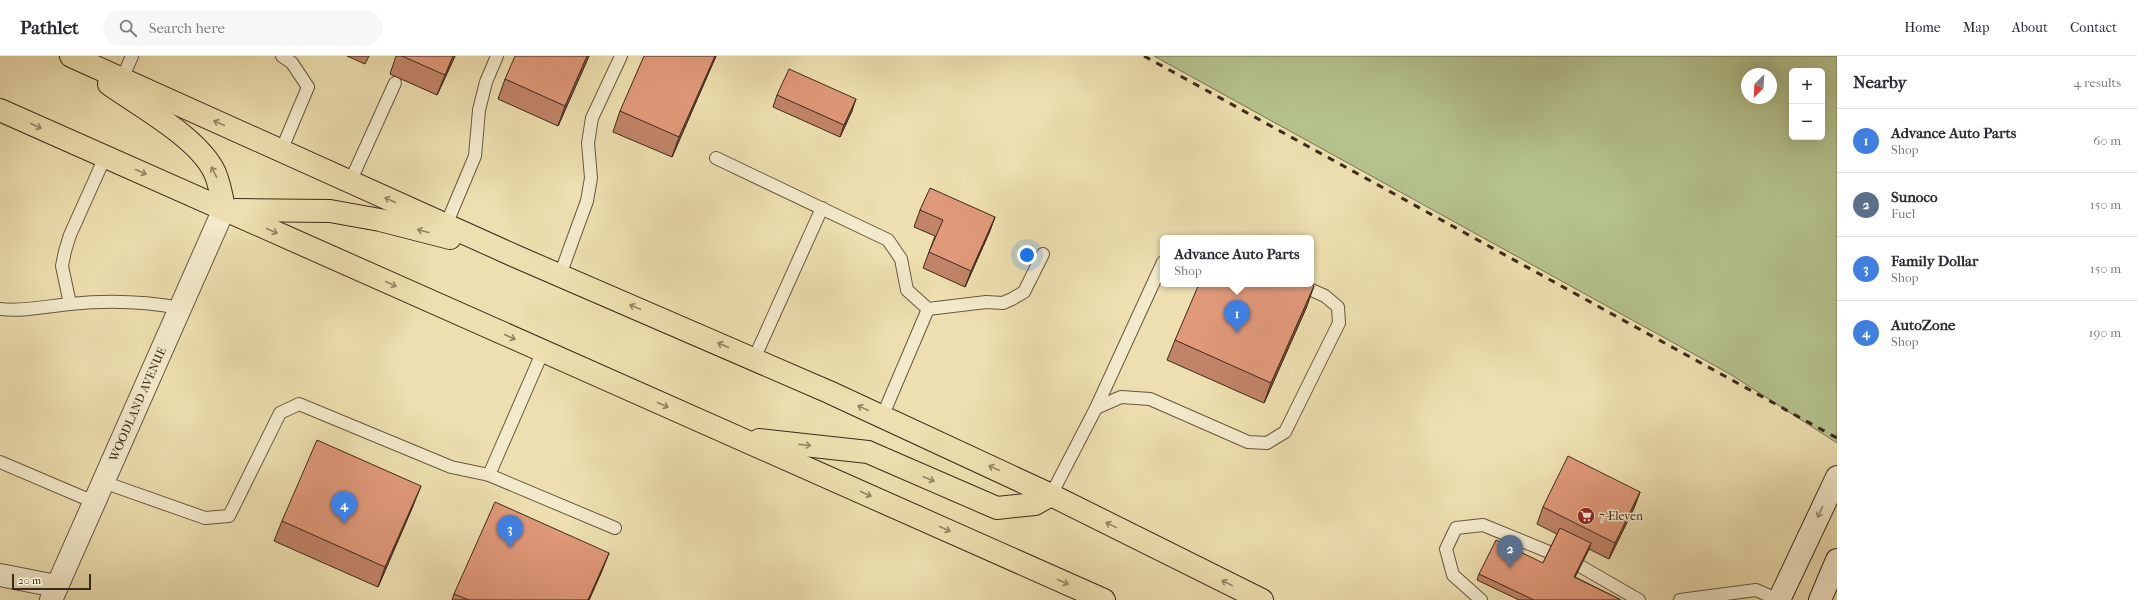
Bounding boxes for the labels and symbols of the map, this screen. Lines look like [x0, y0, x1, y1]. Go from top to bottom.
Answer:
north arrow [1741, 68, 1777, 104]
one-way arrow [213, 119, 225, 127]
one-way arrow [29, 123, 41, 130]
one-way arrow [209, 166, 217, 178]
one-way arrow [134, 169, 146, 177]
one-way arrow [384, 196, 396, 203]
one-way arrow [417, 227, 430, 235]
one-way arrow [266, 228, 278, 235]
your location [1017, 245, 1037, 265]
one-way arrow [385, 281, 397, 288]
pin: 1 [1224, 300, 1250, 333]
one-way arrow [629, 302, 641, 310]
one-way arrow [504, 334, 516, 341]
one-way arrow [718, 341, 730, 349]
street label: WOODLAND AVENUE [106, 345, 169, 464]
one-way arrow [657, 402, 669, 409]
one-way arrow [857, 404, 869, 411]
one-way arrow [798, 442, 811, 449]
one-way arrow [988, 464, 1000, 471]
one-way arrow [922, 475, 934, 483]
pin: 4 [331, 491, 357, 524]
one-way arrow [860, 491, 872, 499]
supermarket icon: 7-Eleven [1576, 506, 1596, 526]
one-way arrow [1816, 506, 1823, 518]
place label: 7-Eleven [1599, 509, 1643, 523]
pin: 3 [497, 515, 523, 548]
one-way arrow [1105, 521, 1117, 528]
one-way arrow [938, 526, 950, 533]
pin: 2 [1497, 535, 1523, 568]
scale bar [12, 572, 91, 591]
one-way arrow [1222, 578, 1234, 586]
one-way arrow [1057, 579, 1069, 586]

